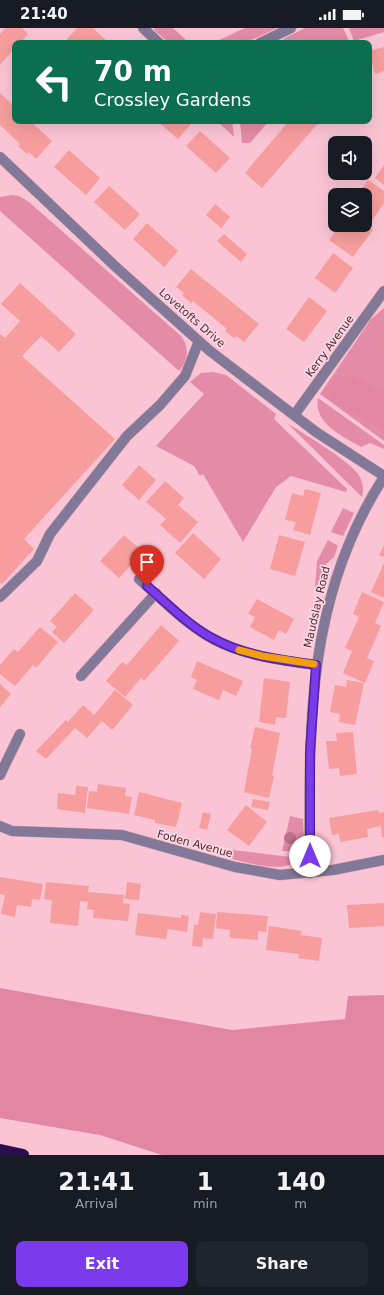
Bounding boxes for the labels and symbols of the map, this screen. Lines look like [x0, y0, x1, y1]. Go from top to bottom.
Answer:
street label: Lovetofts Drive [156, 286, 228, 350]
street label: Kerry Avenue [303, 312, 357, 379]
pin [130, 545, 164, 586]
street label: Maudslay Road [301, 565, 333, 649]
street label: Foden Avenue [156, 828, 234, 860]
position arrow [289, 835, 331, 877]

